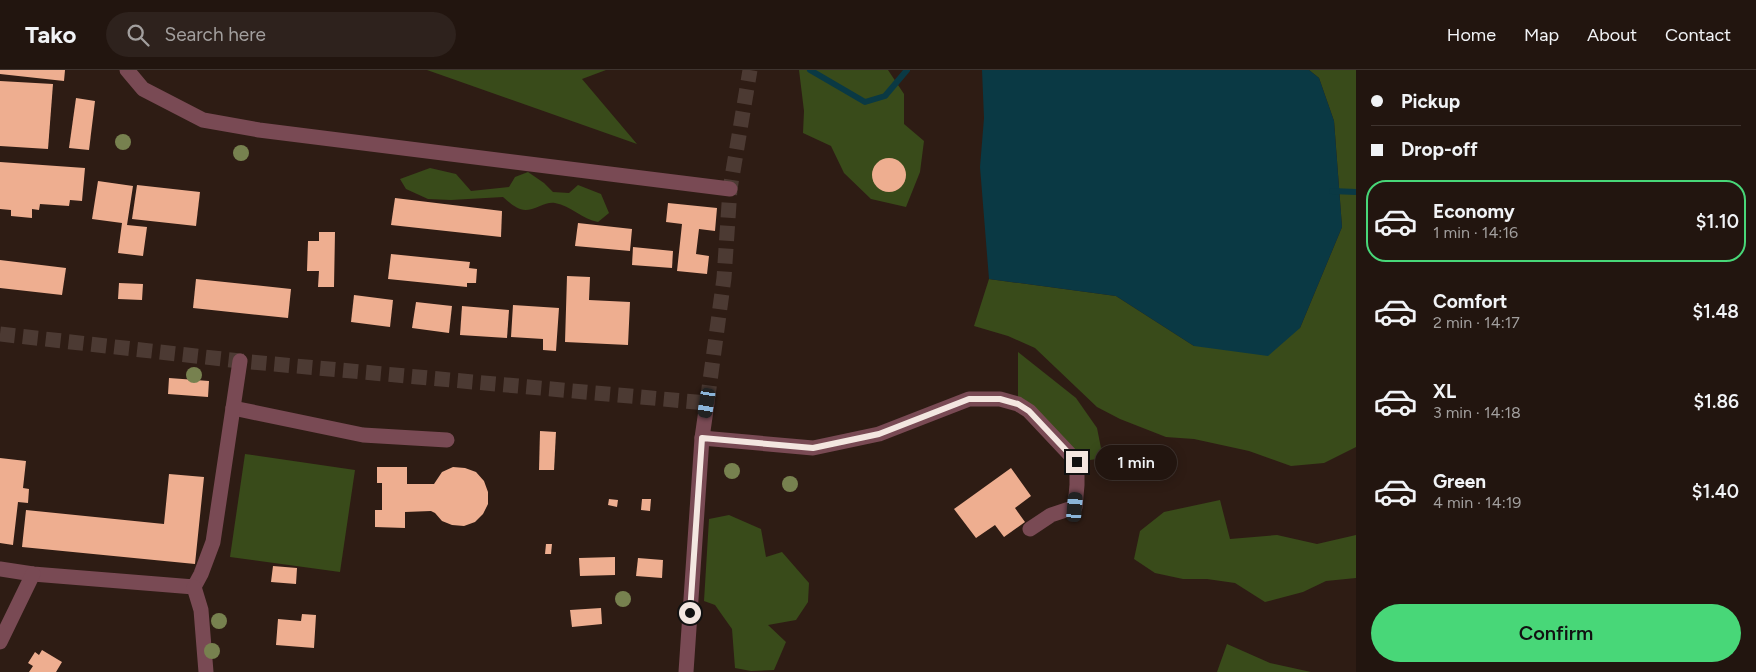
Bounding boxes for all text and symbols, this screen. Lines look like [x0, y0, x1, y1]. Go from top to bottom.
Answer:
search box [106, 12, 456, 57]
text: Tako [25, 20, 76, 49]
icon: search [124, 21, 152, 49]
text: Search here [164, 23, 266, 46]
text: Home [1447, 24, 1496, 46]
text: Map [1524, 24, 1559, 46]
text: About [1587, 24, 1637, 46]
text: Contact [1665, 24, 1731, 46]
text: Pickup [1401, 90, 1460, 113]
text: Drop-off [1401, 138, 1478, 161]
icon: car [1373, 199, 1418, 244]
text: Economy [1433, 200, 1515, 223]
text: $1.10 [1696, 210, 1739, 233]
text: 1 min · 14:16 [1433, 223, 1518, 242]
icon: car [1373, 289, 1418, 334]
text: Comfort [1433, 290, 1508, 313]
text: $1.48 [1692, 300, 1739, 323]
text: 2 min · 14:17 [1433, 313, 1520, 332]
icon: car [1373, 379, 1418, 424]
text: XL [1433, 380, 1456, 403]
car [697, 387, 716, 419]
text: $1.86 [1693, 390, 1739, 413]
text: 3 min · 14:18 [1433, 403, 1521, 422]
callout: 1 min [1094, 444, 1177, 480]
route end [1066, 451, 1088, 473]
text: 1 min [1117, 453, 1155, 472]
icon: car [1373, 469, 1418, 514]
text: Green [1433, 470, 1486, 493]
text: $1.40 [1692, 480, 1739, 503]
car [1066, 491, 1083, 523]
text: 4 min · 14:19 [1433, 493, 1521, 512]
route start [679, 602, 701, 624]
button: Confirm [1371, 604, 1741, 662]

